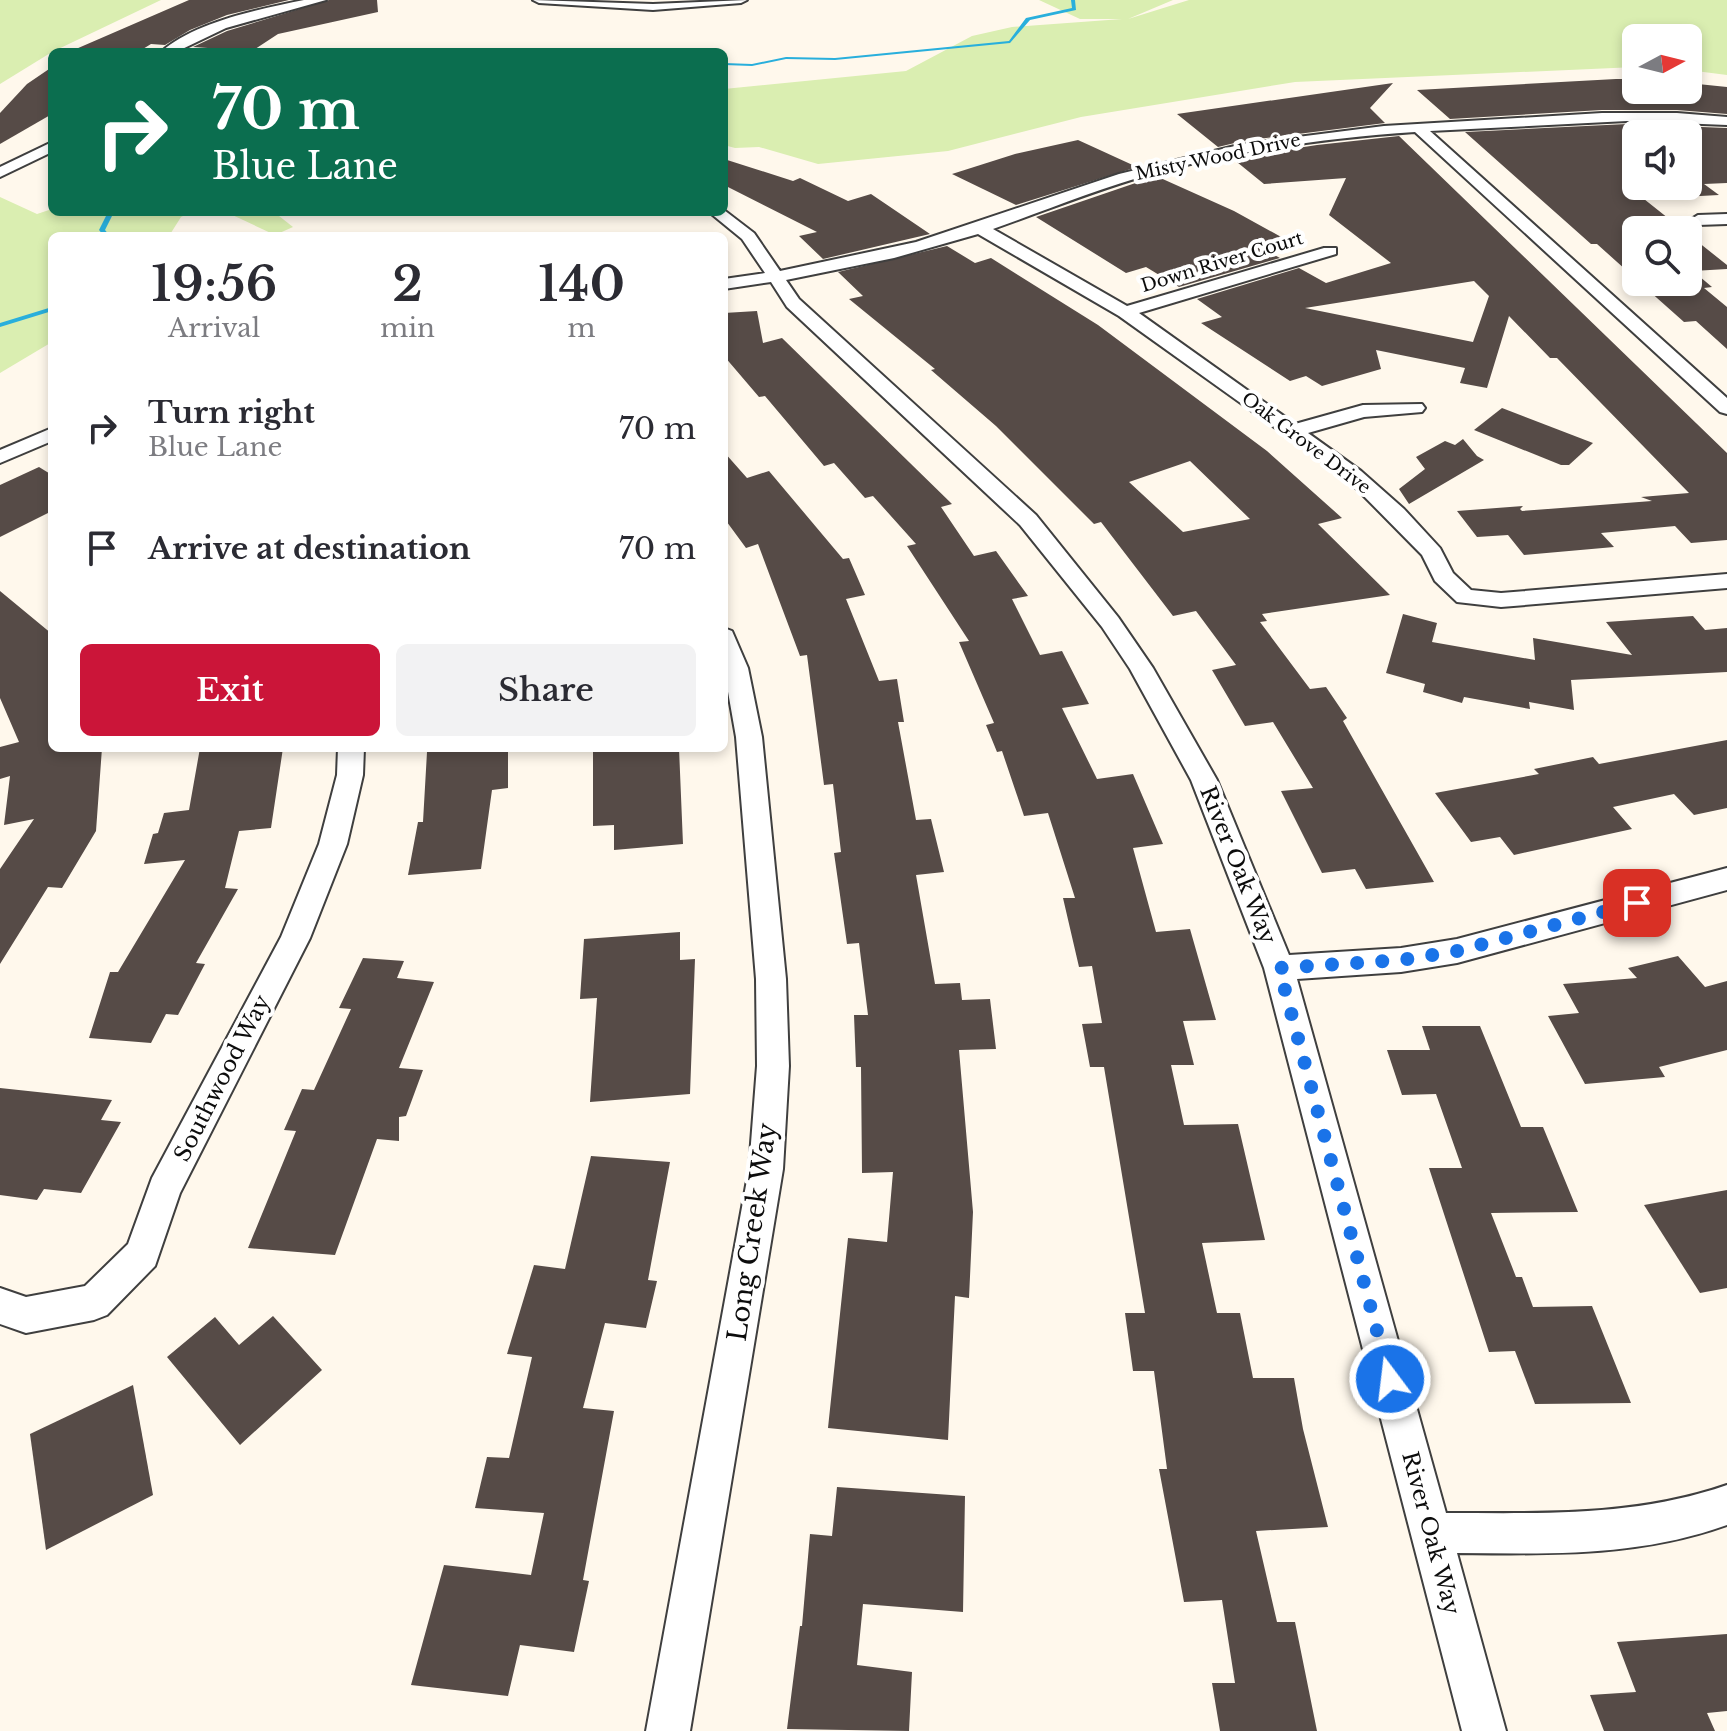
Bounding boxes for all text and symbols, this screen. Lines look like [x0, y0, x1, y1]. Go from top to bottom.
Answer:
north arrow [1622, 24, 1702, 104]
map controls [1622, 24, 1702, 296]
text: 70 m [212, 75, 360, 144]
icon: right [80, 80, 184, 184]
button: sound [1622, 120, 1702, 200]
street label: Misty Wood Drive [1133, 129, 1303, 185]
text: Blue Lane [212, 144, 398, 189]
button: search [1622, 216, 1702, 296]
street label: Down River Court [1138, 227, 1306, 297]
text: 19:56 [151, 254, 277, 314]
text: 2 [392, 254, 423, 314]
text: 140 [538, 254, 625, 314]
text: Arrival [168, 312, 260, 344]
text: min [380, 312, 435, 344]
text: m [567, 312, 595, 344]
street label: Oak Grove Drive [1237, 387, 1375, 499]
text: Turn right [148, 394, 315, 431]
icon: right [80, 406, 124, 450]
text: 70 m [619, 410, 696, 447]
text: Blue Lane [148, 431, 282, 463]
icon: arrive [80, 526, 124, 570]
text: Arrive at destination [148, 530, 471, 567]
text: 70 m [619, 530, 696, 567]
button: Exit [80, 644, 380, 736]
button: Share [396, 644, 696, 736]
street label: River Oak Way [1194, 782, 1282, 948]
pin [1603, 869, 1671, 937]
icon: arrive [1615, 881, 1659, 925]
street label: Southwood Way [168, 990, 276, 1166]
street label: Long Creek Way [721, 1120, 783, 1343]
position arrow [1348, 1337, 1432, 1421]
street label: River Oak Way [1396, 1448, 1466, 1618]

